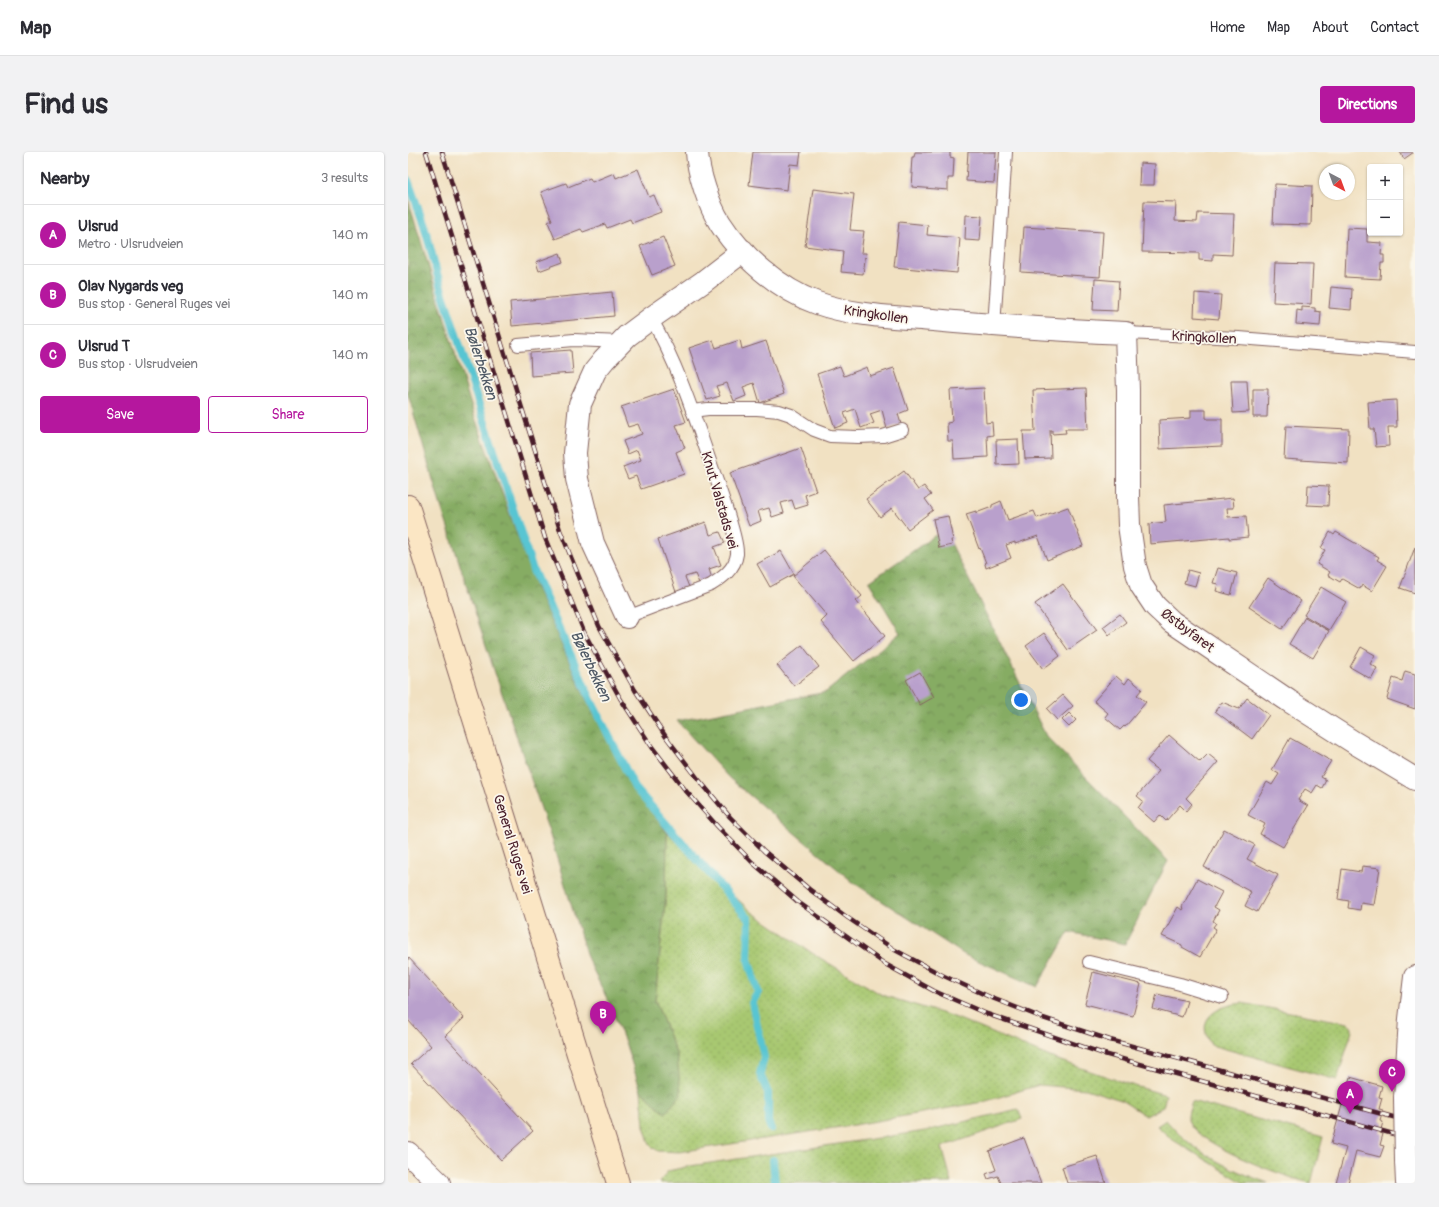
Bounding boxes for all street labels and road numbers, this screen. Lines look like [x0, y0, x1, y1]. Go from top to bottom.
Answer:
street label: Kringkollen [842, 302, 910, 327]
street label: Kringkollen [1171, 327, 1237, 348]
street label: Knut Valstads vei [697, 449, 742, 551]
street label: Østbyfaret [1158, 605, 1218, 656]
street label: General Ruges vei [489, 793, 536, 896]

